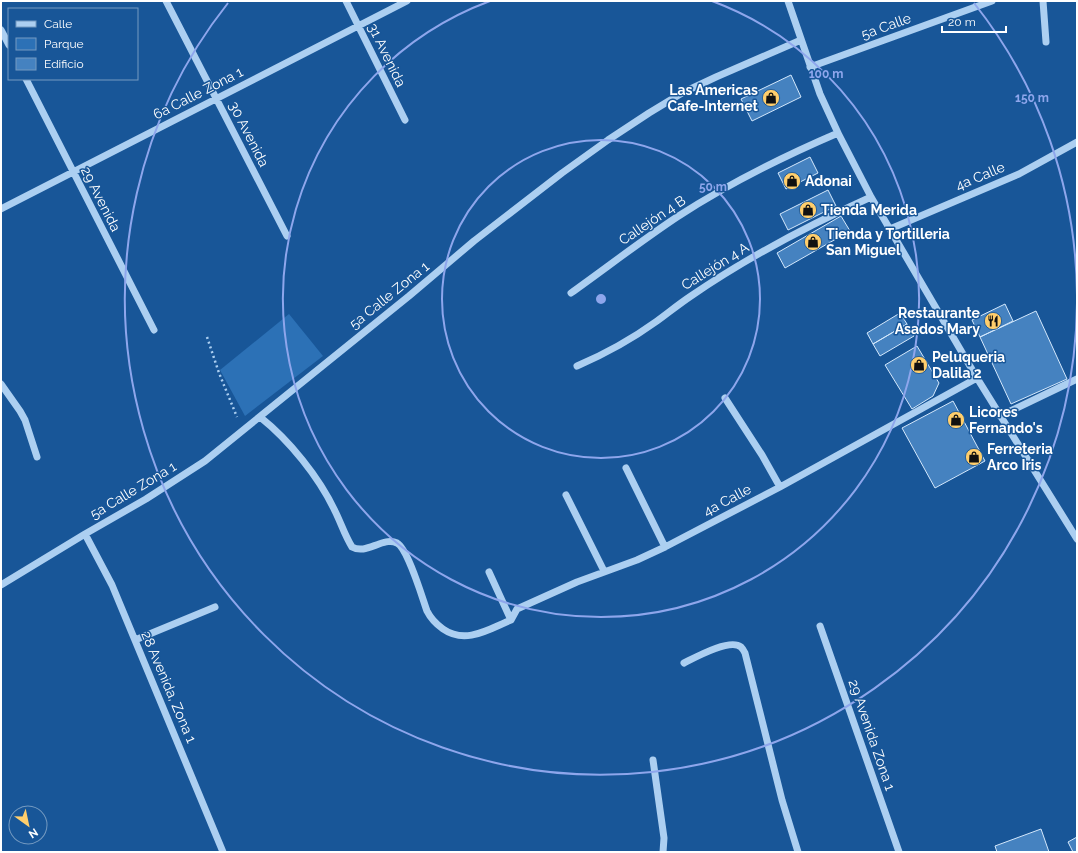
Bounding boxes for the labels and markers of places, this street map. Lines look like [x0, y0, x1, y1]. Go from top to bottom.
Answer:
place label: Las Americas Cafe-Internet [667, 82, 759, 114]
shop icon: Las Americas Cafe-Internet [761, 88, 781, 108]
shop icon: Adonai [782, 171, 802, 191]
place label: Adonai [805, 173, 852, 189]
shop icon: Tienda Merida [798, 200, 818, 220]
place label: Tienda Merida [821, 202, 917, 218]
place label: Tienda y Tortilleria San Miguel [826, 226, 950, 258]
shop icon: Tienda y Tortilleria San Miguel [803, 232, 823, 252]
centre of rings [594, 292, 608, 306]
place label: Restaurante Asados Mary [895, 305, 981, 337]
restaurant icon: Restaurante Asados Mary [983, 311, 1003, 331]
place label: Peluqueria Dalila 2 [932, 349, 1005, 381]
shop icon: Peluqueria Dalila 2 [909, 355, 929, 375]
place label: Licores Fernando's [969, 404, 1043, 436]
shop icon: Licores Fernando's [946, 410, 966, 430]
place label: Ferreteria Arco Iris [987, 441, 1053, 473]
shop icon: Ferreteria Arco Iris [964, 447, 984, 467]

